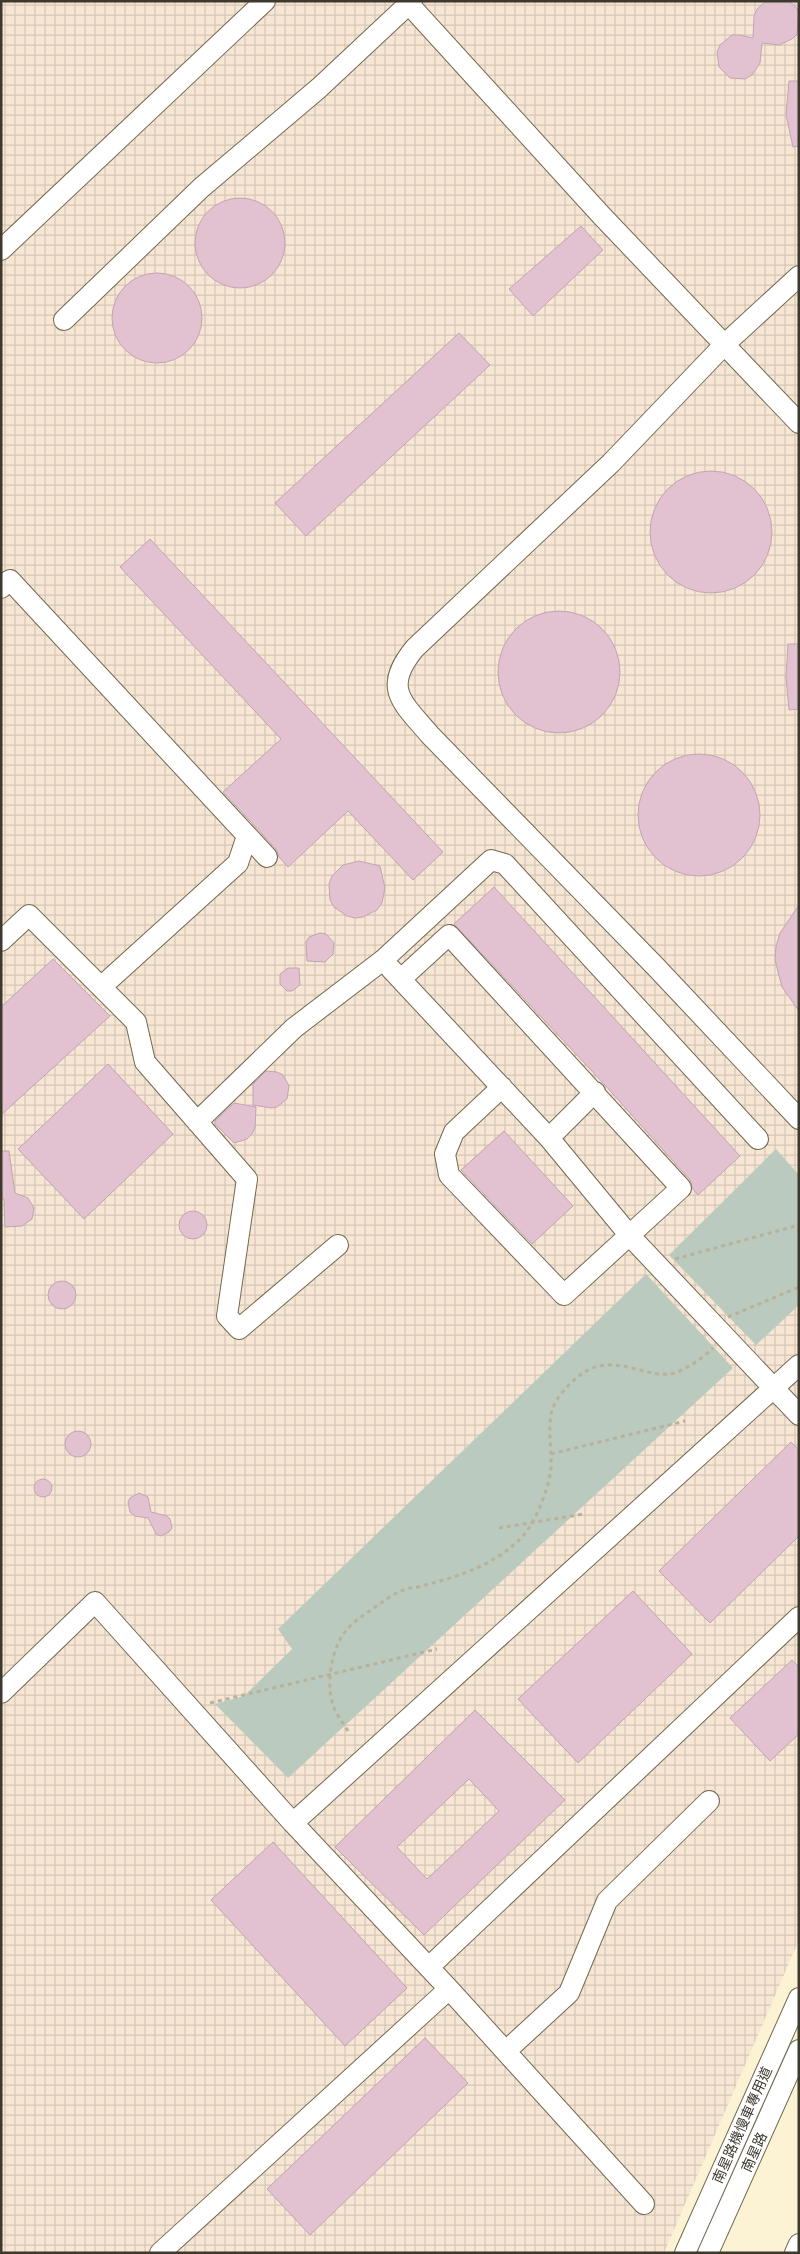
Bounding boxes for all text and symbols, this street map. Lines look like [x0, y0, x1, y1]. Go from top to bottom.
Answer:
street label: 南星路機慢車專用道 [709, 2064, 775, 2186]
street label: 南星路 [738, 2129, 770, 2175]

